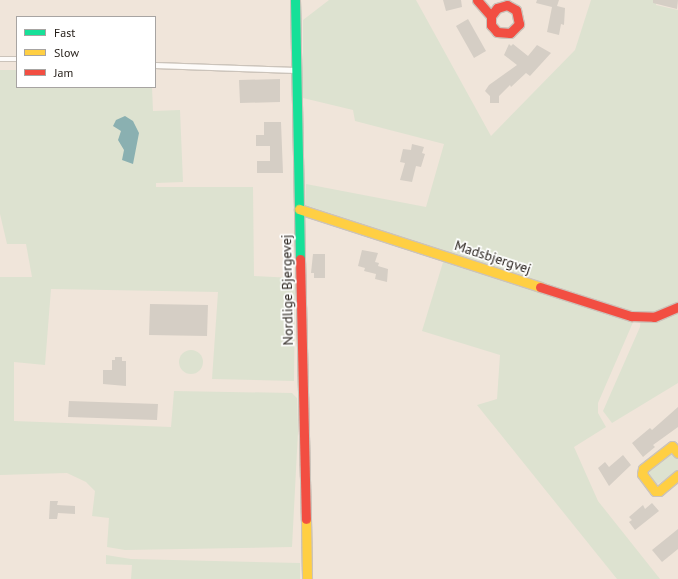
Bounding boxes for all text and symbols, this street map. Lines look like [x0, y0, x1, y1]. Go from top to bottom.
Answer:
legend [16, 16, 156, 88]
text: Fast [54, 25, 75, 40]
text: Slow [54, 45, 79, 60]
text: Jam [54, 65, 73, 80]
street label: Nordlige Bjergevej [278, 234, 296, 346]
street label: Madsbjergvej [453, 237, 533, 277]

